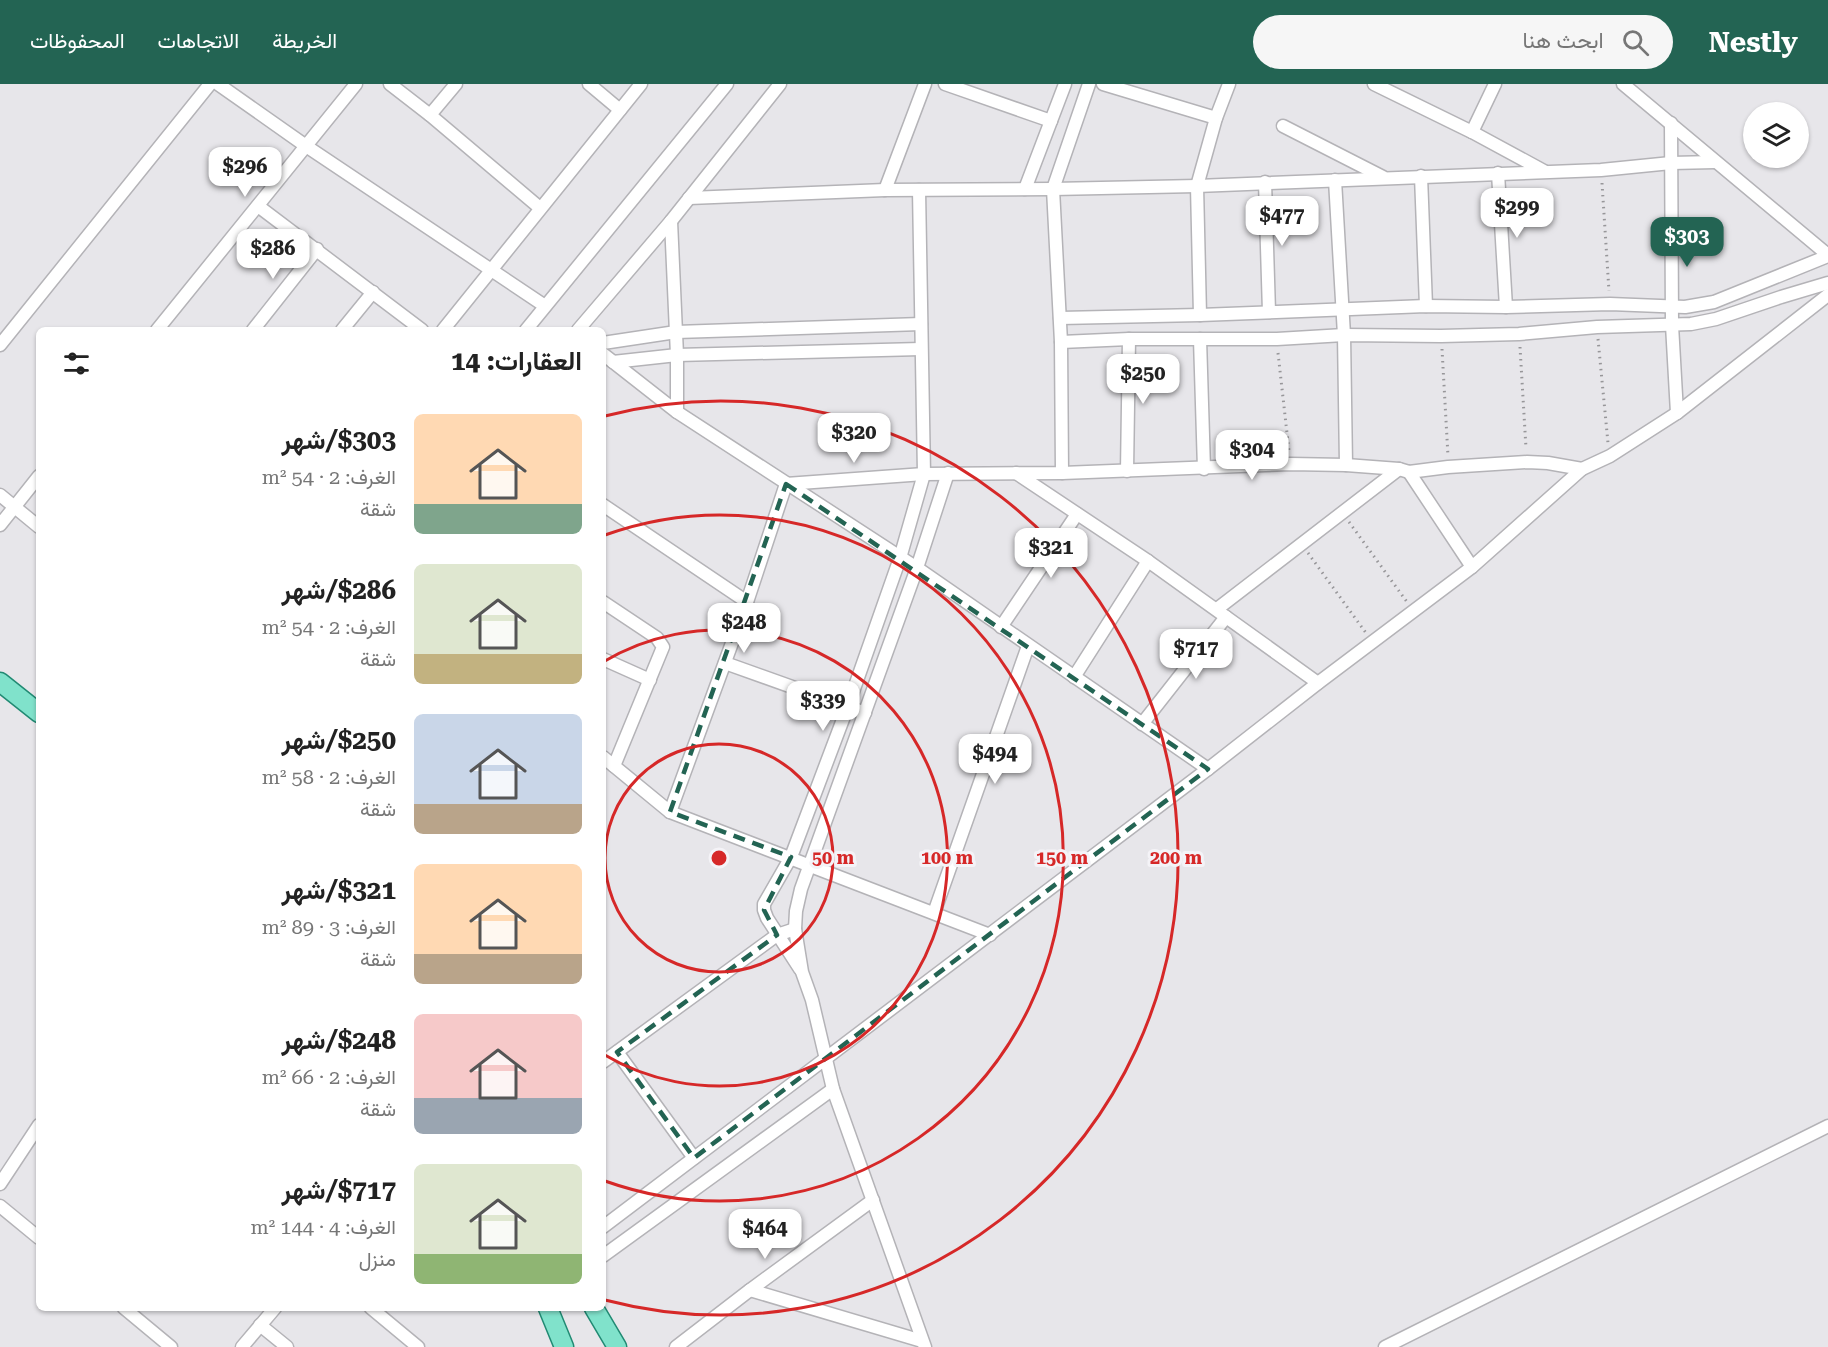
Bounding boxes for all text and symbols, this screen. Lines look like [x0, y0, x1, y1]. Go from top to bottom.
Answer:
search box [1253, 15, 1673, 69]
icon: search [1619, 26, 1652, 59]
text: Nestly [1709, 26, 1798, 59]
text: ابحث هنا [1522, 28, 1604, 53]
text: المحفوظات [30, 29, 125, 53]
text: الاتجاهات [158, 29, 239, 53]
text: الخريطة [272, 29, 337, 53]
map controls [1743, 102, 1809, 168]
button: layers [1743, 102, 1809, 168]
pin: $296 [209, 147, 281, 198]
text: $296 [223, 154, 267, 178]
pin: $299 [1481, 188, 1553, 239]
text: $299 [1495, 195, 1539, 219]
pin: $477 [1246, 196, 1318, 247]
text: $477 [1260, 203, 1304, 227]
pin: $303 [1651, 217, 1723, 268]
text: $303 [1665, 224, 1709, 248]
pin: $286 [237, 229, 309, 280]
text: $286 [251, 236, 295, 260]
text: العقارات: 14 [451, 346, 582, 376]
icon: filters [60, 347, 93, 380]
pin: $250 [1107, 354, 1179, 405]
text: $250 [1121, 361, 1165, 385]
pin: $320 [818, 413, 890, 464]
text: $320 [832, 420, 876, 444]
text: $303/شهر [282, 425, 396, 455]
pin: $304 [1216, 430, 1288, 481]
text: $304 [1230, 437, 1274, 461]
icon: home [462, 438, 534, 510]
text: الغرف: 2 · 54 m² [262, 465, 396, 489]
text: شقة [360, 497, 396, 521]
pin: $321 [1015, 528, 1087, 579]
text: $321 [1029, 535, 1073, 559]
text: $286/شهر [282, 575, 396, 605]
icon: home [462, 588, 534, 660]
pin: $248 [708, 603, 780, 654]
text: $248 [722, 610, 766, 634]
text: الغرف: 2 · 54 m² [262, 615, 396, 639]
pin: $717 [1160, 629, 1232, 680]
text: $717 [1174, 636, 1218, 660]
text: شقة [360, 647, 396, 671]
pin: $339 [787, 681, 859, 732]
text: $339 [801, 688, 845, 712]
text: $250/شهر [282, 725, 396, 755]
pin: $494 [959, 734, 1031, 785]
icon: home [462, 738, 534, 810]
text: $494 [973, 741, 1017, 765]
text: الغرف: 2 · 58 m² [262, 765, 396, 789]
text: شقة [360, 797, 396, 821]
text: 50 m [812, 847, 855, 868]
text: 100 m [921, 847, 974, 868]
text: 150 m [1036, 847, 1089, 868]
text: 200 m [1150, 847, 1203, 868]
centre of rings [709, 848, 729, 868]
text: $321/شهر [282, 875, 396, 905]
icon: home [462, 888, 534, 960]
text: الغرف: 3 · 89 m² [262, 915, 396, 939]
text: شقة [360, 947, 396, 971]
text: $248/شهر [282, 1025, 396, 1055]
icon: home [462, 1038, 534, 1110]
text: الغرف: 2 · 66 m² [262, 1065, 396, 1089]
text: شقة [360, 1097, 396, 1121]
text: $717/شهر [282, 1175, 396, 1205]
icon: home [462, 1188, 534, 1260]
pin: $464 [729, 1209, 801, 1260]
text: الغرف: 4 · 144 m² [250, 1215, 396, 1239]
text: $464 [743, 1216, 787, 1240]
text: منزل [359, 1247, 396, 1271]

